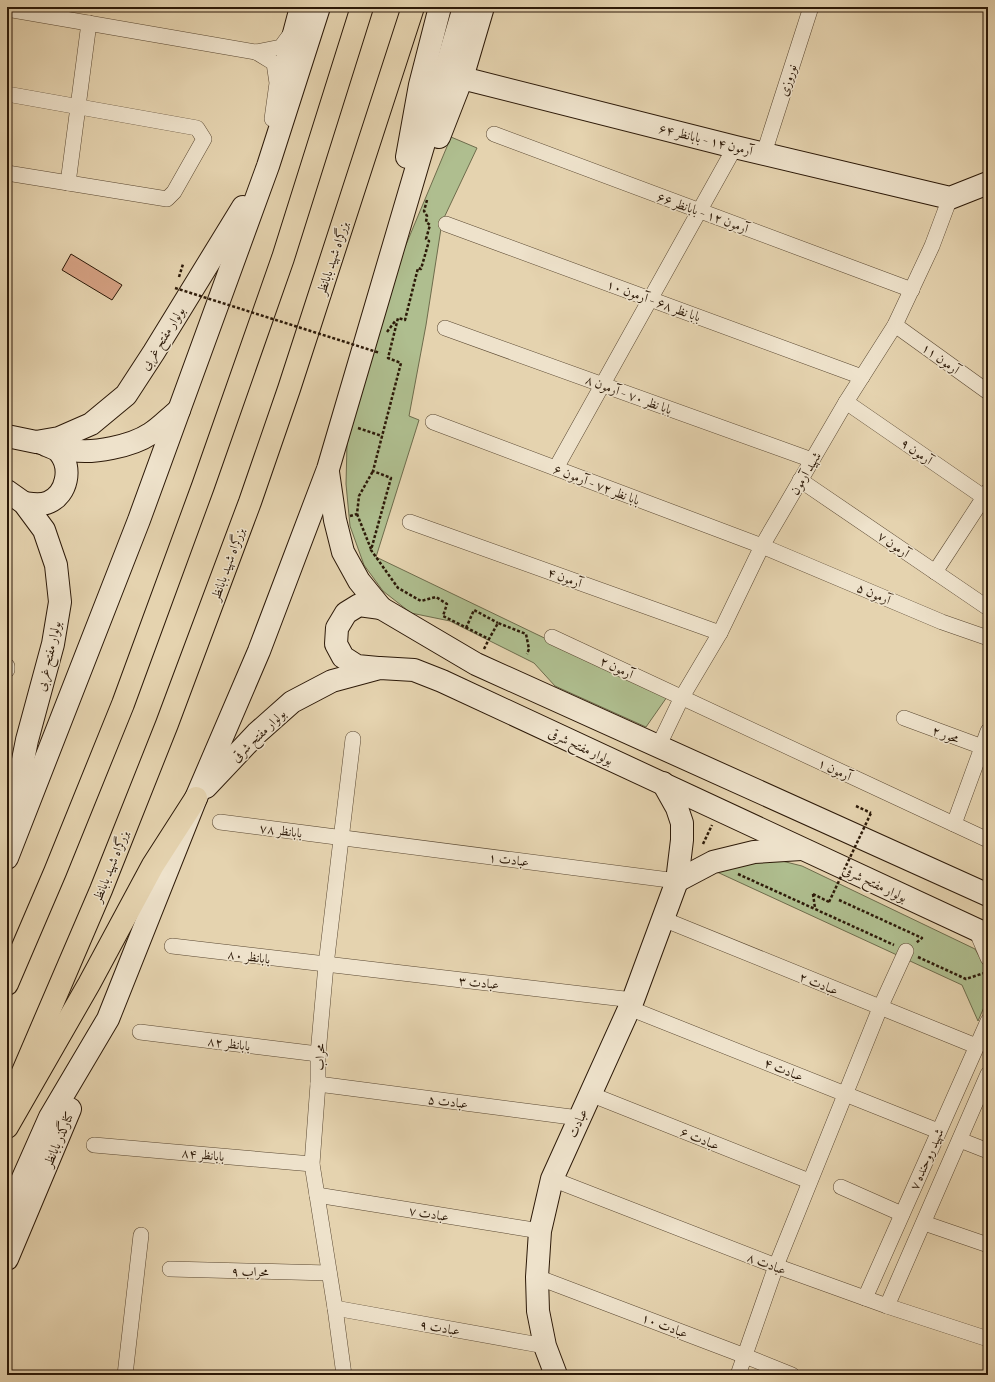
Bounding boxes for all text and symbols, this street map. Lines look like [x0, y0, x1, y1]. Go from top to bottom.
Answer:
street label: نوروزی [775, 62, 801, 98]
street label: آرمون ۱۴ - بابانظر ۶۴ [657, 121, 756, 160]
street label: آرمون ۱۲ - بابانظر ۶۶ [655, 189, 752, 237]
street label: بزرگراه شهید بابانظر [312, 219, 353, 299]
street label: بابا نظر ۶۸ - آرمون ۱۰ [604, 277, 703, 325]
street label: بولوار مفتح غربی [137, 304, 191, 375]
street label: آرمون ۱۱ [918, 340, 963, 379]
street label: بابا نظر ۷۰ - آرمون ۸ [583, 372, 674, 418]
street label: آرمون ۹ [897, 435, 936, 469]
street label: شهید آرمون [787, 449, 825, 498]
street label: بابا نظر ۷۲ - آرمون ۶ [551, 461, 642, 509]
street label: بزرگراه شهید بابانظر [206, 525, 249, 605]
street label: آرمون ۷ [874, 528, 913, 562]
street label: آرمون ۴ [545, 564, 585, 592]
street label: آرمون ۵ [854, 580, 894, 609]
street label: بولوار مفتح غربی [33, 620, 68, 694]
street label: آرمون ۲ [597, 653, 637, 683]
street label: بولوار مفتح شرقی [228, 706, 291, 768]
street label: محور ۲ [930, 722, 962, 747]
street label: بولوار مفتح شرقی [544, 725, 615, 772]
street label: آرمون ۱ [815, 755, 855, 785]
street label: بابانظر ۷۸ [259, 820, 303, 842]
street label: بزرگراه شهید بابانظر [88, 827, 133, 907]
street label: عبادت ۱ [488, 850, 530, 870]
street label: بولوار مفتح شرقی [838, 862, 909, 909]
street label: بابانظر ۸۰ [227, 946, 271, 968]
street label: عبادت ۲ [797, 969, 840, 999]
street label: عبادت ۳ [458, 973, 500, 993]
street label: بابانظر ۸۲ [207, 1033, 251, 1055]
street label: محراب [312, 1043, 328, 1071]
street label: عبادت ۴ [762, 1055, 805, 1085]
street label: عبادت ۵ [427, 1092, 469, 1112]
street label: عبادت [564, 1106, 591, 1140]
street label: کنارگذر بابانظر [37, 1109, 78, 1171]
street label: عبادت ۶ [678, 1124, 721, 1154]
street label: شهید روحنده ۷ [906, 1126, 948, 1193]
street label: بابانظر ۸۴ [181, 1145, 225, 1165]
street label: عبادت ۷ [408, 1203, 450, 1225]
street label: عبادت ۸ [745, 1249, 788, 1279]
street label: محراب ۹ [231, 1264, 269, 1280]
street label: عبادت ۱۰ [639, 1310, 690, 1342]
street label: عبادت ۹ [418, 1317, 461, 1339]

